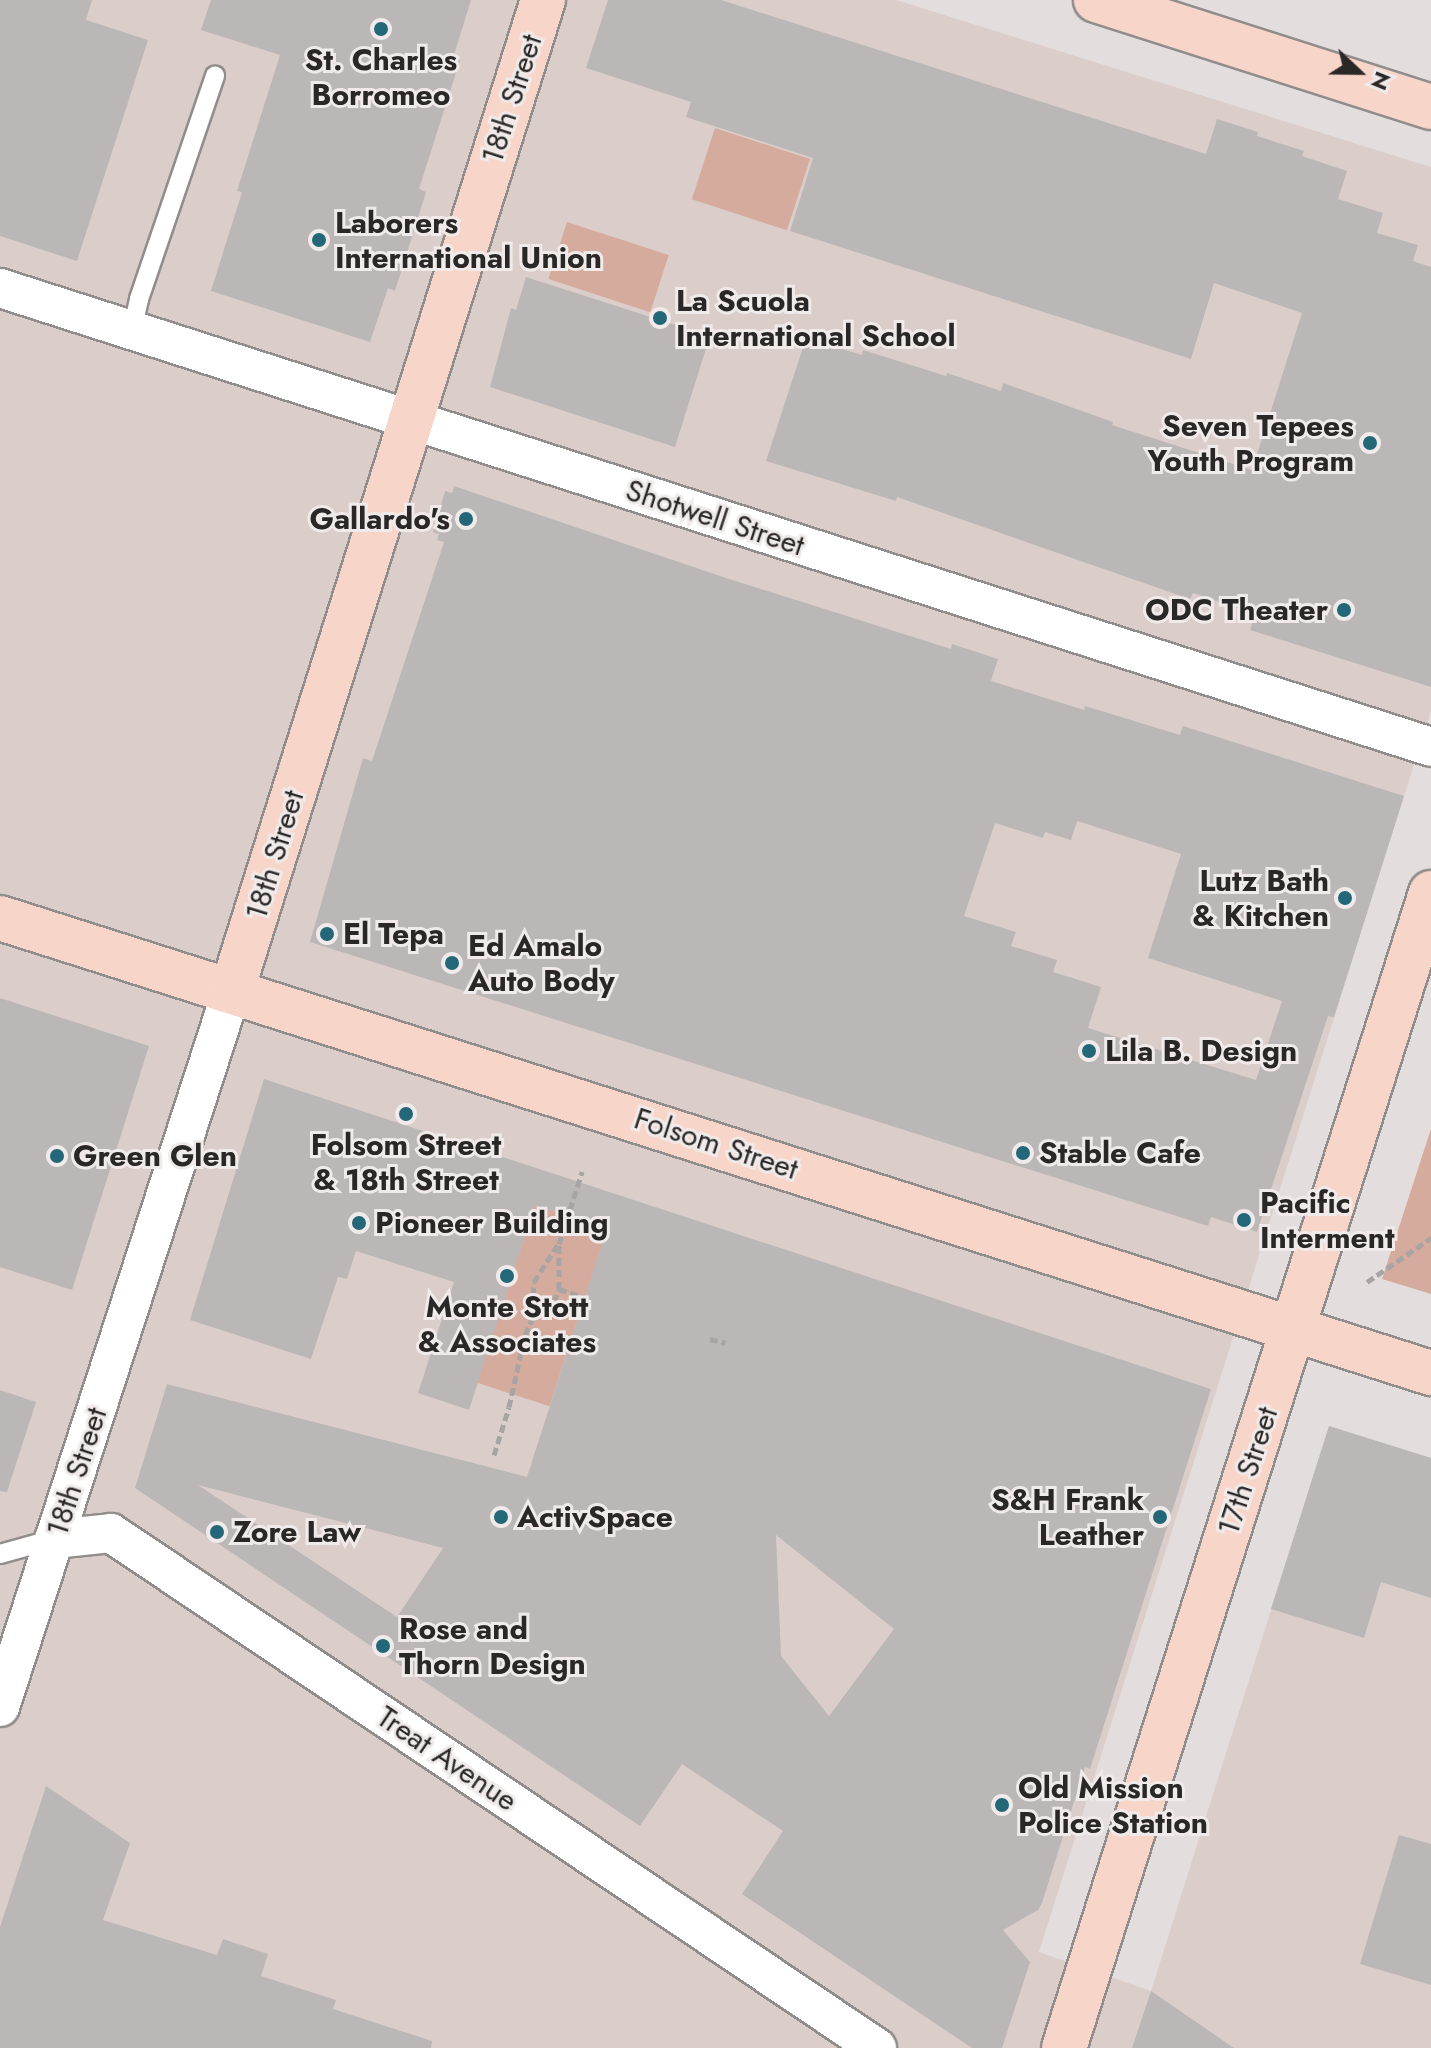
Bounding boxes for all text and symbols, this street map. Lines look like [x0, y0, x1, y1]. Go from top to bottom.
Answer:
marker: St. Charles Borromeo [372, 20, 390, 38]
street label: 18th Street [474, 30, 550, 168]
north arrow [1319, 32, 1399, 112]
place label: St. Charles Borromeo [305, 42, 457, 112]
text: N [1363, 67, 1399, 95]
place label: Laborers International Union [335, 205, 602, 276]
marker: Laborers International Union [310, 231, 328, 249]
place label: La Scuola International School [676, 283, 956, 354]
marker: La Scuola International School [651, 309, 669, 327]
place label: Seven Tepees Youth Program [1148, 408, 1354, 478]
marker: Seven Tepees Youth Program [1361, 434, 1379, 452]
street label: Shotwell Street [621, 472, 809, 564]
place label: Gallardo's [310, 501, 450, 537]
marker: Gallardo's [457, 510, 475, 528]
place label: ODC Theater [1145, 592, 1328, 628]
marker: ODC Theater [1335, 601, 1353, 619]
street label: 18th Street [238, 786, 312, 924]
place label: Lutz Bath & Kitchen [1192, 863, 1329, 934]
marker: Lutz Bath & Kitchen [1336, 889, 1354, 907]
place label: El Tepa [343, 916, 444, 952]
marker: El Tepa [318, 925, 336, 943]
place label: Ed Amalo Auto Body [468, 928, 615, 998]
marker: Ed Amalo Auto Body [443, 954, 461, 972]
place label: Lila B. Design [1105, 1033, 1297, 1069]
marker: Lila B. Design [1080, 1042, 1098, 1060]
street label: Folsom Street [630, 1101, 802, 1187]
marker: Folsom Street & 18th Street [397, 1105, 415, 1123]
place label: Folsom Street & 18th Street [311, 1127, 501, 1198]
place label: Stable Cafe [1039, 1135, 1201, 1171]
place label: Green Glen [73, 1138, 237, 1174]
marker: Stable Cafe [1014, 1144, 1032, 1162]
marker: Green Glen [48, 1147, 66, 1165]
place label: Pacific Interment [1260, 1185, 1394, 1256]
place label: Pioneer Building [375, 1205, 609, 1241]
marker: Pacific Interment [1235, 1211, 1253, 1229]
marker: Pioneer Building [350, 1214, 368, 1232]
marker: Monte Stott & Associates [498, 1267, 516, 1285]
place label: Monte Stott & Associates [418, 1289, 596, 1360]
street label: 17th Street [1210, 1402, 1286, 1540]
street label: 18th Street [39, 1403, 115, 1541]
place label: S&H Frank Leather [991, 1482, 1144, 1552]
place label: ActivSpace [517, 1499, 673, 1535]
marker: ActivSpace [492, 1508, 510, 1526]
marker: S&H Frank Leather [1151, 1508, 1169, 1526]
place label: Zore Law [233, 1514, 361, 1550]
marker: Zore Law [208, 1523, 226, 1541]
place label: Rose and Thorn Design [399, 1611, 586, 1682]
marker: Rose and Thorn Design [374, 1637, 392, 1655]
street label: Treat Avenue [370, 1699, 524, 1819]
place label: Old Mission Police Station [1018, 1770, 1208, 1840]
marker: Old Mission Police Station [993, 1796, 1011, 1814]

